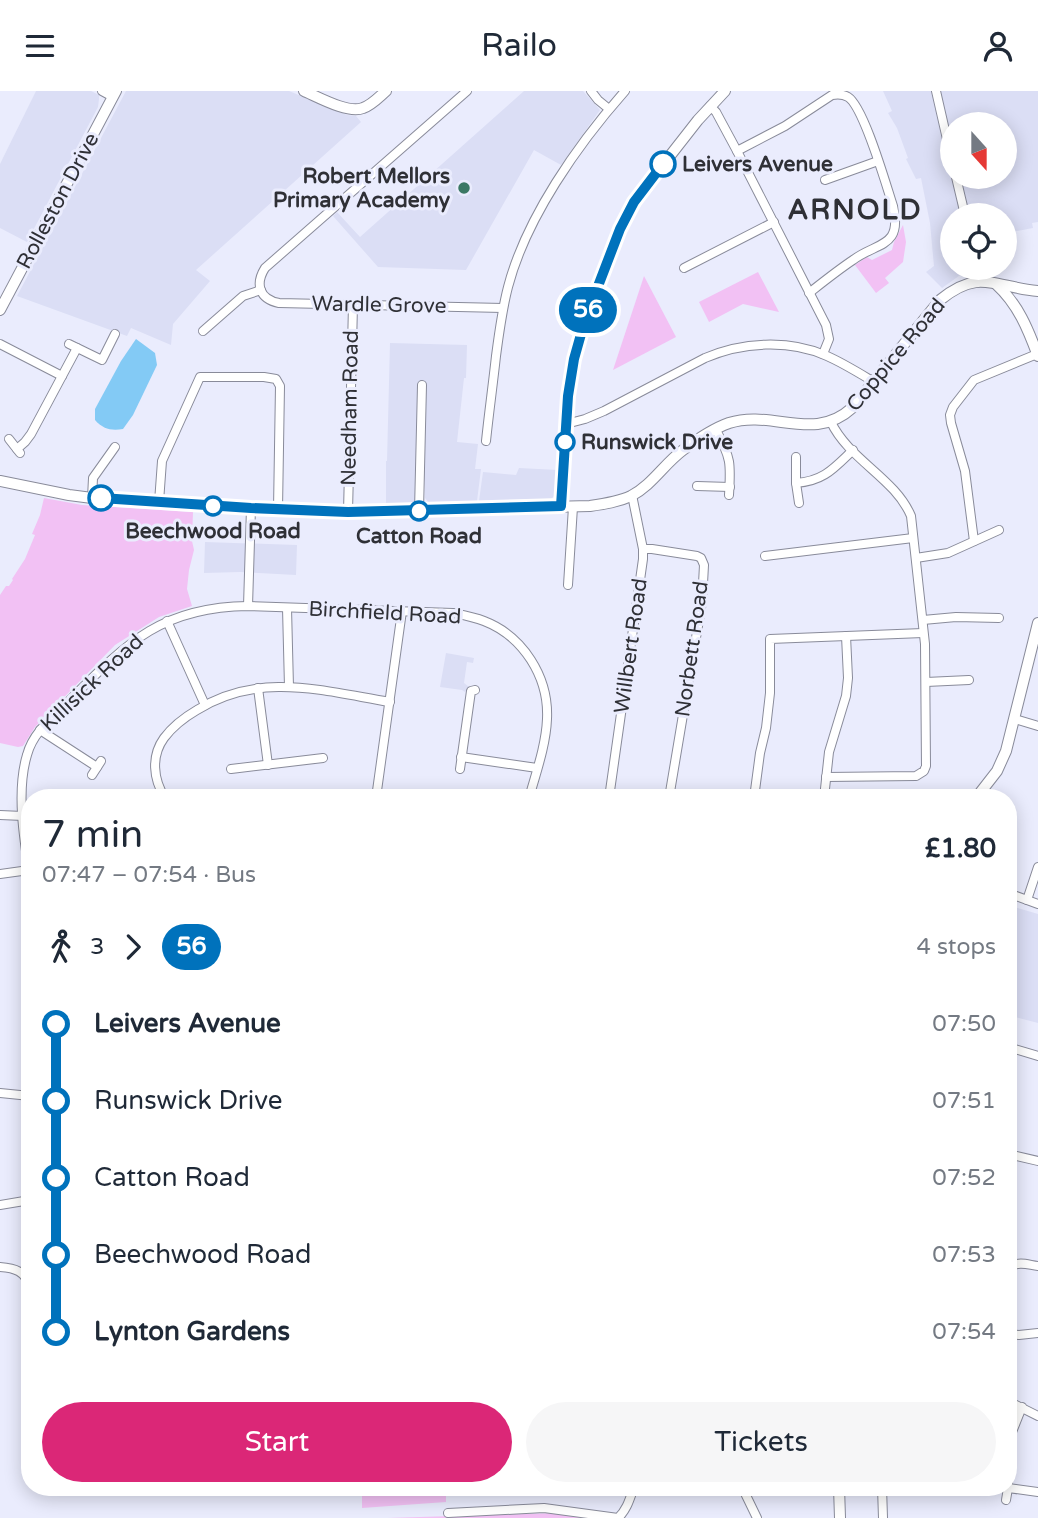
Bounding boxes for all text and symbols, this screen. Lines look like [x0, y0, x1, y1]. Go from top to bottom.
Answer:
icon: menu [21, 27, 59, 65]
text: Railo [481, 27, 557, 65]
icon: person [979, 27, 1017, 65]
north arrow [940, 112, 1017, 189]
map controls [940, 112, 1017, 280]
street label: Rolleston Drive [12, 129, 104, 273]
marker: Leivers Avenue [650, 151, 676, 177]
place label: Leivers Avenue [682, 152, 833, 177]
place label: Robert Mellors Primary Academy [273, 164, 451, 213]
marker: Robert Mellors Primary Academy [456, 180, 472, 196]
district label: ARNOLD [787, 193, 923, 227]
button: locate [940, 203, 1017, 280]
line badge: 56 [556, 287, 620, 333]
street label: Wardle Grove [311, 291, 447, 319]
street label: Coppice Road [841, 293, 951, 417]
text: 56 [573, 295, 603, 324]
street label: Needham Road [336, 330, 364, 486]
place label: Runswick Drive [581, 430, 733, 455]
marker: Runswick Drive [555, 432, 575, 452]
unlabelled marker [88, 485, 114, 511]
marker: Beechwood Road [203, 496, 223, 516]
marker: Catton Road [409, 501, 429, 521]
place label: Beechwood Road [125, 519, 301, 544]
place label: Catton Road [356, 524, 482, 549]
street label: Willbert Road [609, 577, 653, 715]
street label: Norbett Road [670, 580, 714, 718]
street label: Birchfield Road [308, 597, 462, 629]
street label: Killisick Road [36, 629, 148, 737]
text: 7 min [42, 812, 143, 858]
text: £1.80 [925, 833, 996, 864]
text: 07:47 – 07:54 · Bus [42, 861, 256, 889]
icon: walk [42, 928, 80, 966]
icon: forward [114, 928, 152, 966]
text: 56 [176, 932, 207, 961]
text: 3 [90, 933, 104, 961]
text: 4 stops [916, 933, 996, 961]
text: Leivers Avenue [94, 1008, 281, 1039]
text: 07:50 [932, 1010, 996, 1038]
text: Runswick Drive [94, 1085, 282, 1116]
text: 07:51 [932, 1087, 996, 1115]
text: Catton Road [94, 1162, 250, 1193]
text: 07:52 [932, 1164, 996, 1192]
text: Beechwood Road [94, 1239, 311, 1270]
text: 07:53 [932, 1241, 996, 1269]
text: Lynton Gardens [94, 1316, 290, 1347]
text: 07:54 [932, 1318, 996, 1346]
button: Start [42, 1402, 512, 1482]
button: Tickets [526, 1402, 996, 1482]

